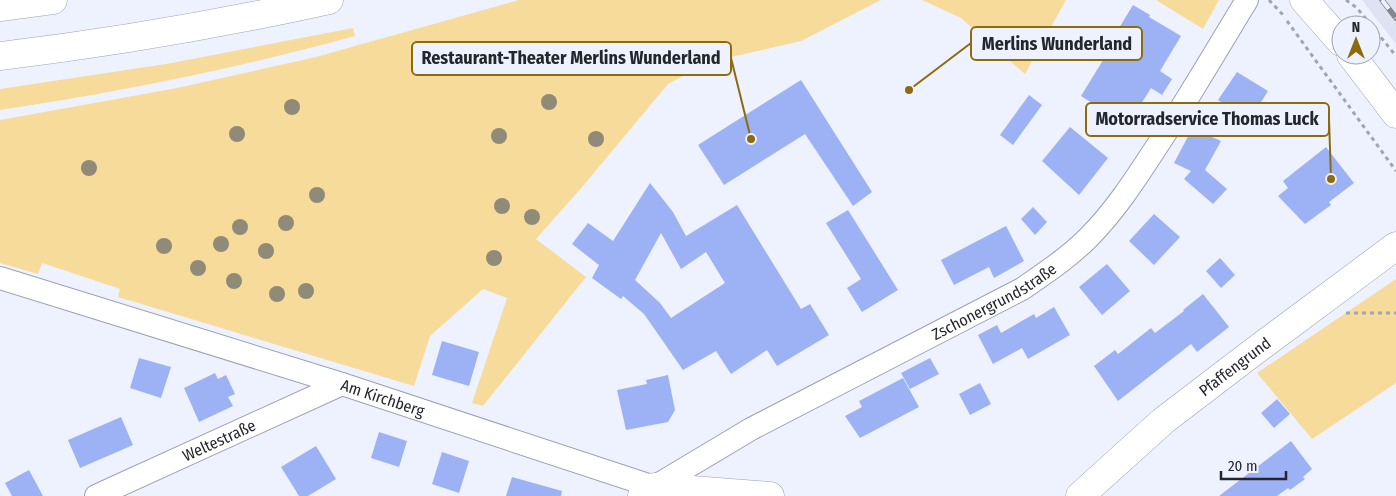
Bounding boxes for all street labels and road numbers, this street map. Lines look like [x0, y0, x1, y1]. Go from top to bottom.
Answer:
street label: Zschonergrundstraße [929, 259, 1060, 344]
street label: Pfaffengrund [1195, 333, 1275, 400]
street label: Am Kirchberg [338, 375, 427, 421]
street label: Weltestraße [179, 416, 259, 465]

